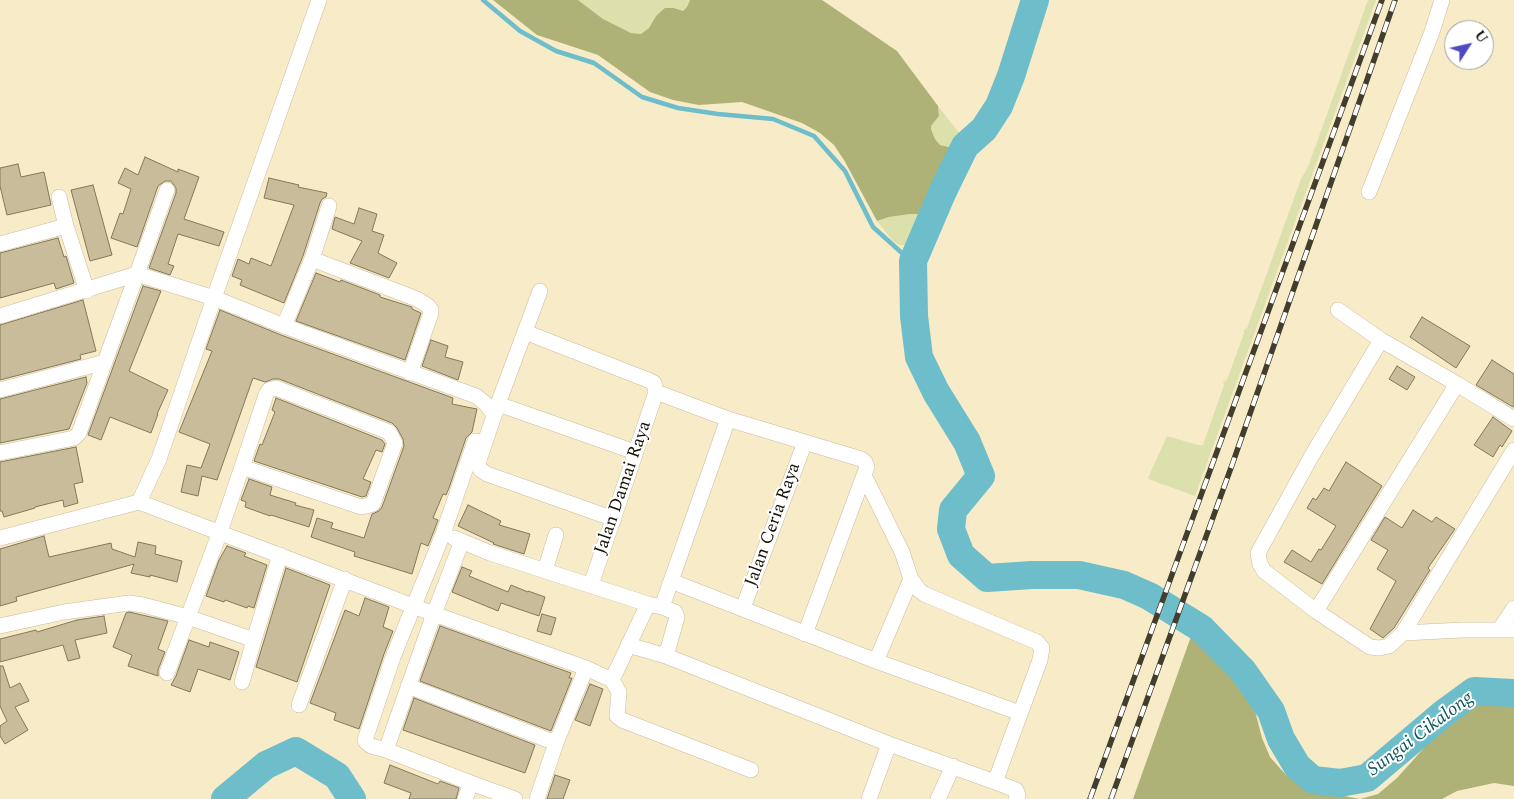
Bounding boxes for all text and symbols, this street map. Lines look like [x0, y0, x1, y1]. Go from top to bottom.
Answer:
north arrow [1444, 20, 1494, 70]
text: U [1469, 26, 1493, 48]
street label: Jalan Damai Raya [591, 418, 657, 558]
street label: Jalan Ceria Raya [742, 460, 806, 590]
water label: Sungai Cikalong [1364, 688, 1478, 782]

